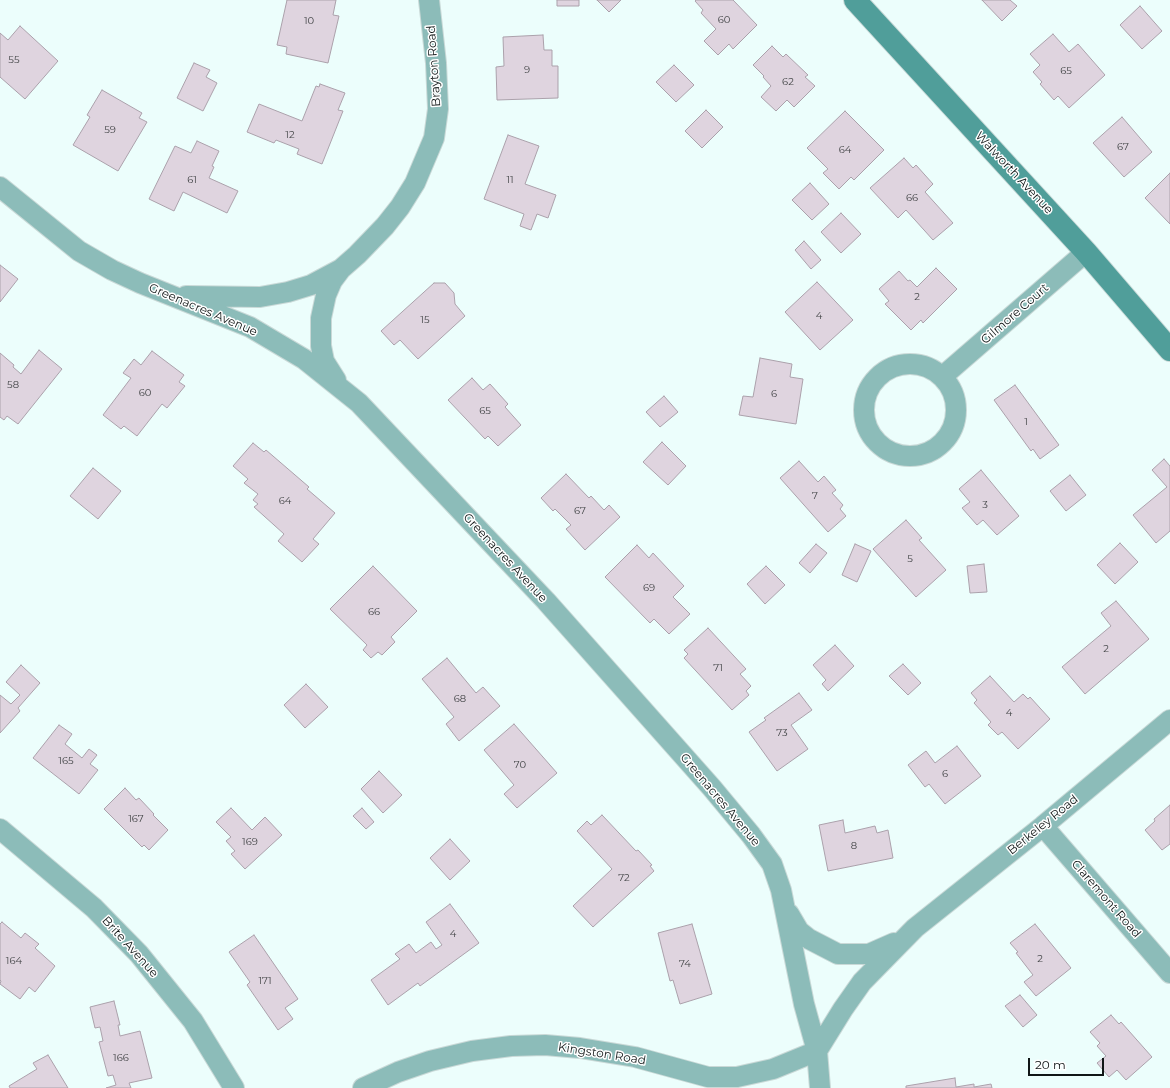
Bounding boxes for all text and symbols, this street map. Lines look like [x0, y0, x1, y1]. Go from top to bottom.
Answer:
house number: 60 [718, 14, 730, 26]
house number: 10 [304, 15, 314, 27]
street label: Brayton Road [424, 25, 444, 107]
house number: 55 [8, 54, 20, 66]
house number: 9 [524, 64, 530, 76]
house number: 65 [1060, 65, 1072, 77]
house number: 62 [782, 76, 794, 88]
house number: 59 [104, 124, 116, 136]
house number: 12 [285, 129, 295, 141]
street label: Walworth Avenue [972, 129, 1056, 217]
house number: 67 [1117, 141, 1129, 153]
house number: 64 [839, 144, 851, 156]
house number: 61 [187, 174, 197, 186]
house number: 11 [506, 174, 514, 186]
house number: 66 [906, 192, 918, 204]
street label: Greenacres Avenue [147, 281, 259, 339]
street label: Gilmore Court [978, 281, 1052, 347]
house number: 2 [914, 291, 920, 303]
house number: 4 [816, 310, 822, 322]
house number: 15 [420, 314, 430, 326]
house number: 58 [7, 379, 19, 391]
house number: 60 [139, 387, 151, 399]
house number: 6 [771, 388, 777, 400]
house number: 65 [479, 405, 491, 417]
house number: 1 [1024, 416, 1028, 428]
house number: 7 [812, 490, 818, 502]
house number: 64 [279, 495, 291, 507]
house number: 3 [982, 499, 988, 511]
house number: 67 [574, 505, 586, 517]
street label: Greenacres Avenue [460, 510, 550, 606]
house number: 5 [907, 553, 913, 565]
house number: 69 [643, 582, 655, 594]
house number: 66 [368, 606, 380, 618]
house number: 2 [1103, 643, 1109, 655]
house number: 71 [713, 662, 723, 674]
house number: 68 [454, 693, 466, 705]
house number: 4 [1006, 707, 1012, 719]
house number: 73 [776, 727, 788, 739]
street label: Greenacres Avenue [677, 751, 763, 849]
house number: 165 [58, 755, 74, 767]
house number: 70 [514, 759, 526, 771]
house number: 6 [942, 768, 948, 780]
street label: Berkeley Road [1005, 792, 1081, 858]
house number: 167 [128, 813, 144, 825]
house number: 169 [242, 836, 258, 848]
house number: 8 [851, 840, 857, 852]
street label: Claremont Road [1068, 857, 1144, 941]
house number: 72 [618, 872, 630, 884]
street label: Brite Avenue [99, 913, 161, 981]
house number: 4 [450, 928, 456, 940]
house number: 2 [1037, 953, 1043, 965]
house number: 164 [6, 955, 22, 967]
house number: 74 [679, 958, 691, 970]
house number: 171 [258, 975, 272, 987]
street label: Kingston Road [557, 1040, 647, 1068]
scale bar [1030, 1050, 1106, 1076]
house number: 166 [113, 1052, 129, 1064]
text: 20 m [1035, 1057, 1066, 1072]

